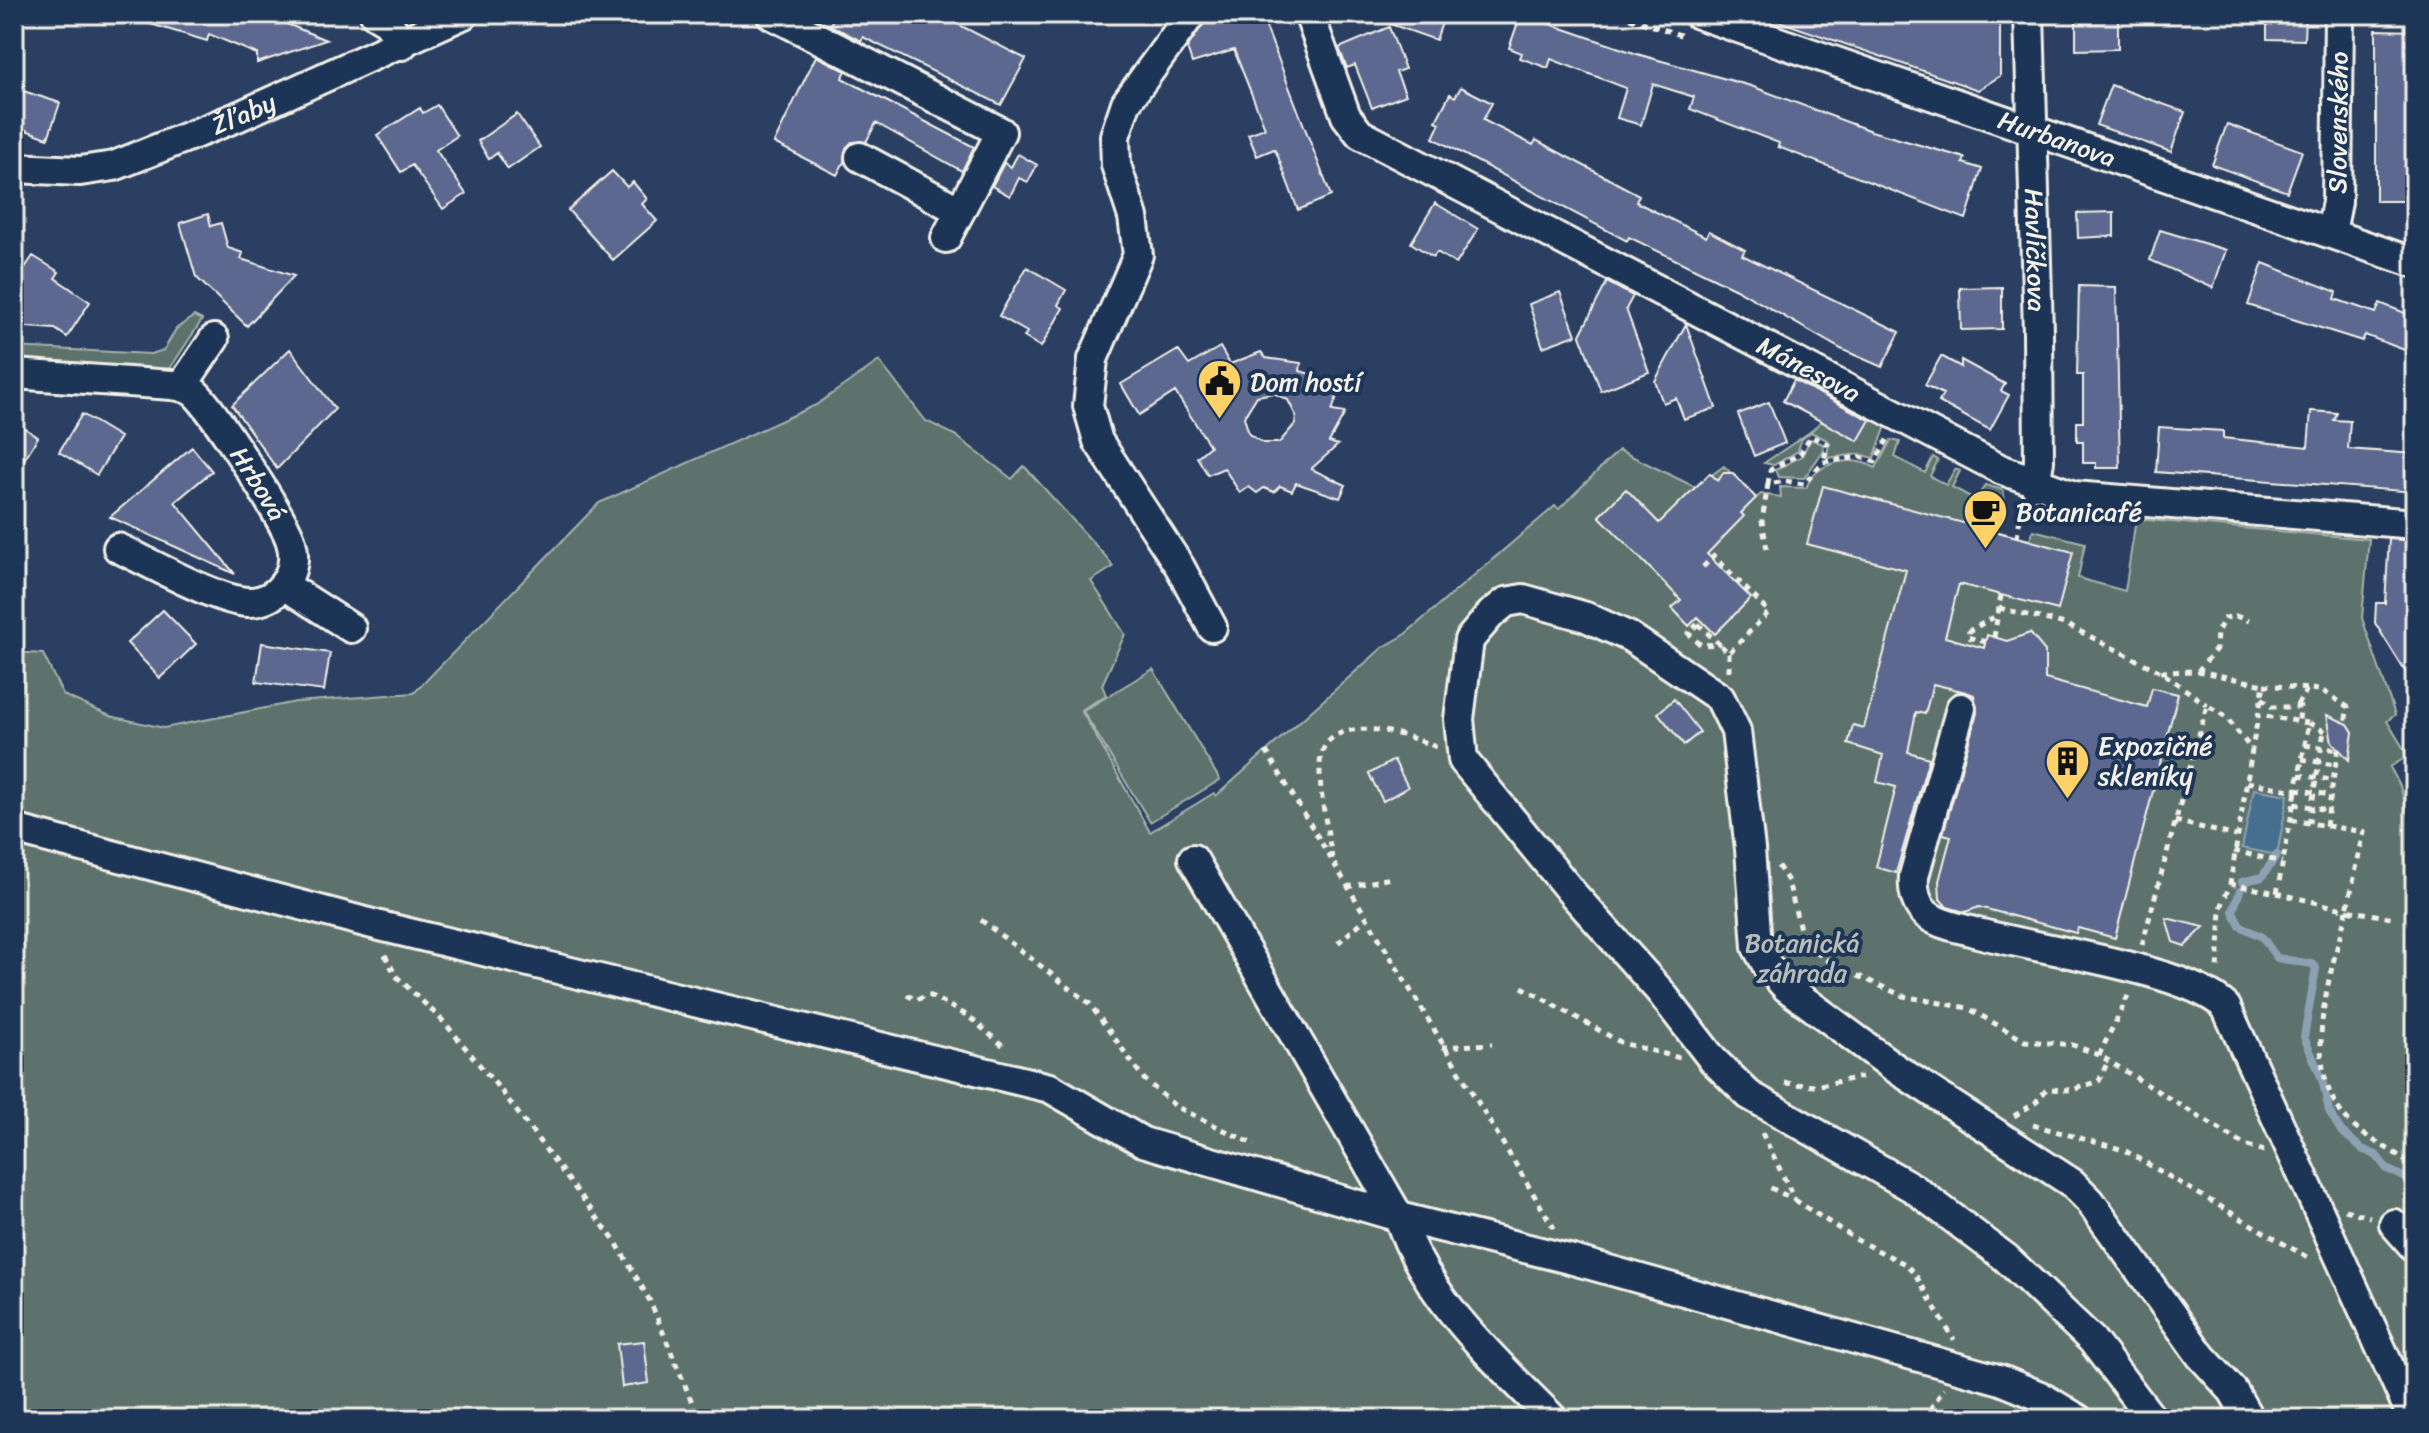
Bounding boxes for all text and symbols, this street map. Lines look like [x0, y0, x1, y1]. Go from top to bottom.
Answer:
street label: Slovenského [2314, 51, 2362, 194]
street label: Žľaby [204, 79, 284, 148]
street label: Hurbanova [1992, 97, 2122, 180]
street label: Havlíčkova [2011, 188, 2060, 312]
street label: Mánesova [1749, 323, 1869, 415]
public building icon: Dom hostí [1195, 358, 1243, 421]
place label: Dom hostí [1250, 359, 1364, 405]
street label: Hrbová [218, 437, 300, 530]
cafe icon: Botanicafé [1961, 488, 2009, 551]
place label: Botanicafé [2016, 489, 2142, 535]
place label: Expozičné skleníky [2097, 723, 2213, 799]
building icon: Expozičné skleníky [2043, 737, 2091, 800]
park label: Botanická záhrada [1744, 920, 1860, 996]

